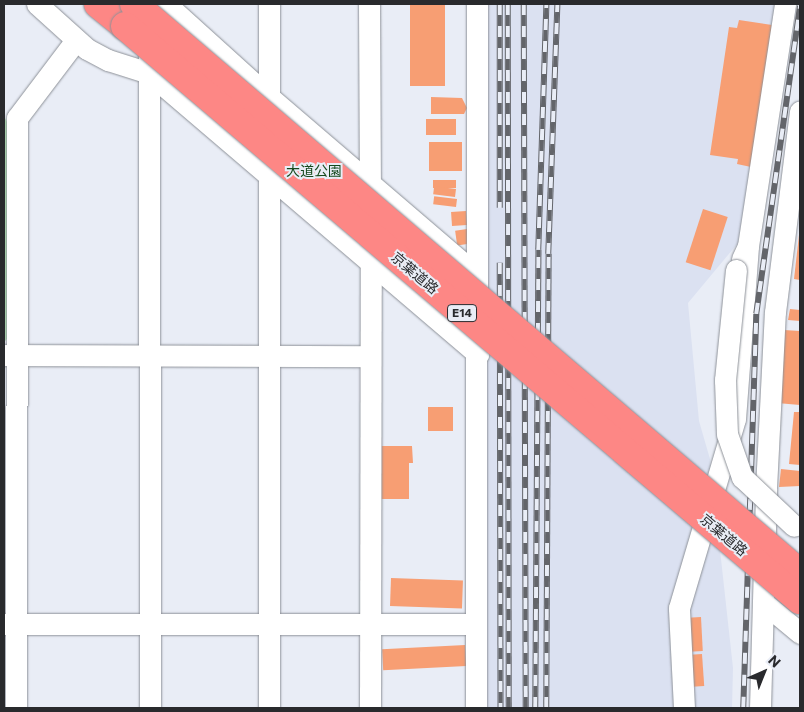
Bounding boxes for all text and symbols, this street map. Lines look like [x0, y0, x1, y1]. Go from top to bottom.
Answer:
park label: 大道公園 [286, 163, 342, 179]
street label: 京葉道路 [388, 249, 442, 297]
road number: E14 [447, 304, 477, 322]
street label: 京葉道路 [697, 511, 751, 559]
north arrow [739, 647, 789, 697]
text: N [765, 651, 784, 671]

